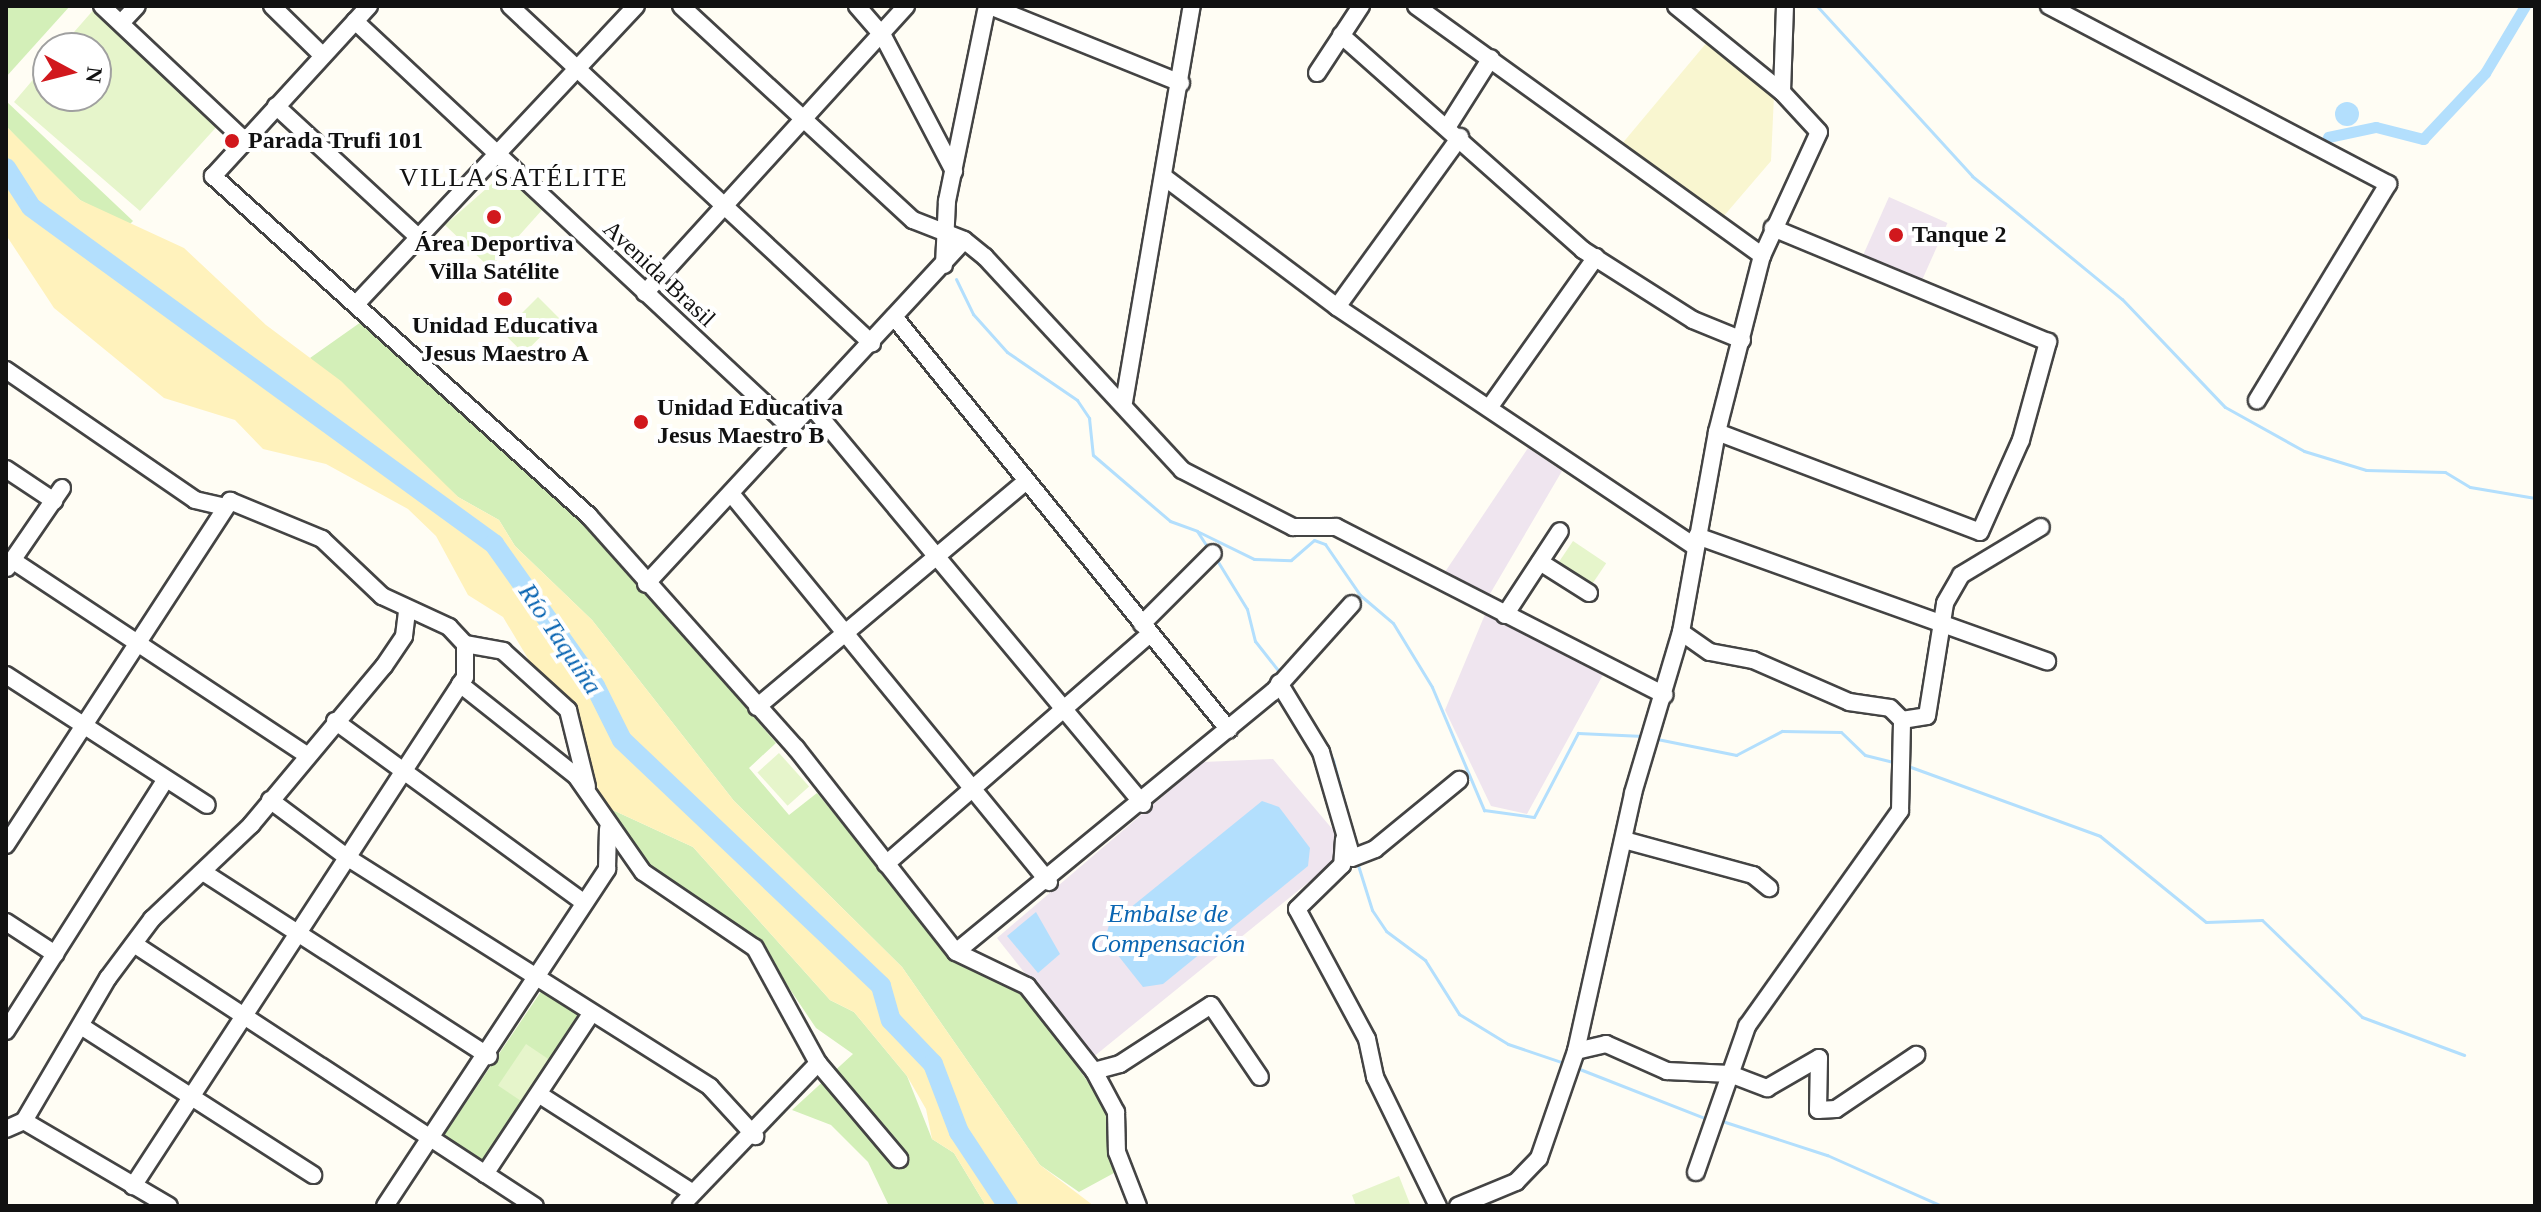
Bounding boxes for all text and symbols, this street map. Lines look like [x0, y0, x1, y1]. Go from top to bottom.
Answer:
north arrow [32, 32, 112, 112]
text: N [81, 65, 108, 84]
place label: Parada Trufi 101 [248, 127, 424, 155]
marker: Parada Trufi 101 [223, 132, 241, 150]
district label: VILLA SATÉLITE [399, 162, 629, 194]
marker: Área Deportiva Villa Satélite [485, 208, 503, 226]
street label: Avenida Brasil [597, 215, 721, 333]
place label: Tanque 2 [1912, 221, 2006, 249]
marker: Tanque 2 [1887, 226, 1905, 244]
place label: Área Deportiva Villa Satélite [415, 230, 573, 286]
marker: Unidad Educativa Jesus Maestro A [496, 290, 514, 308]
place label: Unidad Educativa Jesus Maestro A [412, 312, 598, 368]
place label: Unidad Educativa Jesus Maestro B [657, 394, 843, 450]
marker: Unidad Educativa Jesus Maestro B [632, 413, 650, 431]
water label: Río Taquiña [512, 578, 608, 700]
water label: Embalse de Compensación [1091, 898, 1245, 960]

